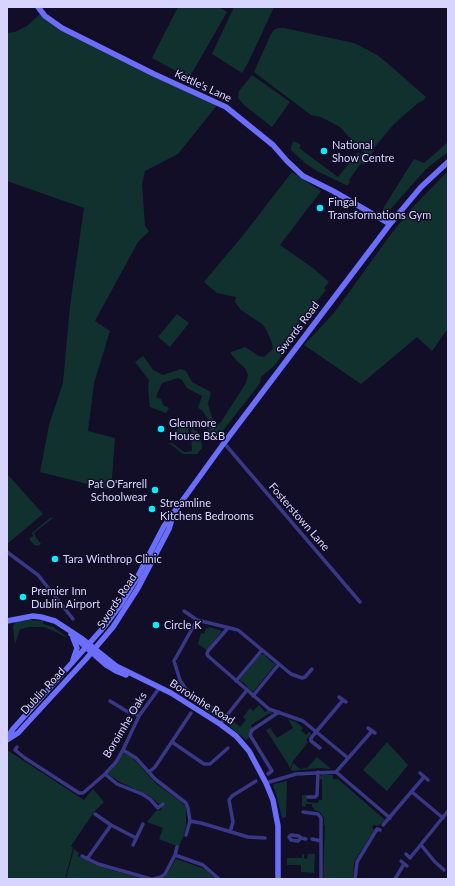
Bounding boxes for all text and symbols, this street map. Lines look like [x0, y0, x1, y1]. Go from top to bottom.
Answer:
street label: Kettle's Lane [172, 67, 234, 105]
place label: National Show Centre [332, 138, 394, 164]
marker: National Show Centre [319, 146, 329, 156]
place label: Fingal Transformations Gym [328, 195, 431, 221]
marker: Fingal Transformations Gym [315, 203, 325, 213]
street label: Swords Road [274, 299, 322, 357]
place label: Glenmore House B&B [169, 416, 225, 442]
marker: Glenmore House B&B [156, 424, 166, 434]
place label: Pat O'Farrell Schoolwear [88, 477, 147, 503]
street label: Fosterstown Lane [266, 480, 332, 554]
marker: Pat O'Farrell Schoolwear [150, 485, 160, 495]
place label: Streamline Kitchens Bedrooms [160, 496, 254, 522]
marker: Streamline Kitchens Bedrooms [147, 504, 157, 514]
place label: Tara Winthrop Clinic [63, 552, 162, 566]
marker: Tara Winthrop Clinic [50, 554, 60, 564]
street label: Swords Road [94, 571, 140, 631]
place label: Premier Inn Dublin Airport [31, 584, 100, 610]
marker: Premier Inn Dublin Airport [18, 592, 28, 602]
place label: Circle K [164, 618, 202, 632]
marker: Circle K [151, 620, 161, 630]
street label: Dublin Road [18, 665, 68, 717]
street label: Boroimhe Road [167, 677, 237, 727]
street label: Boroimhe Oaks [100, 690, 150, 760]

